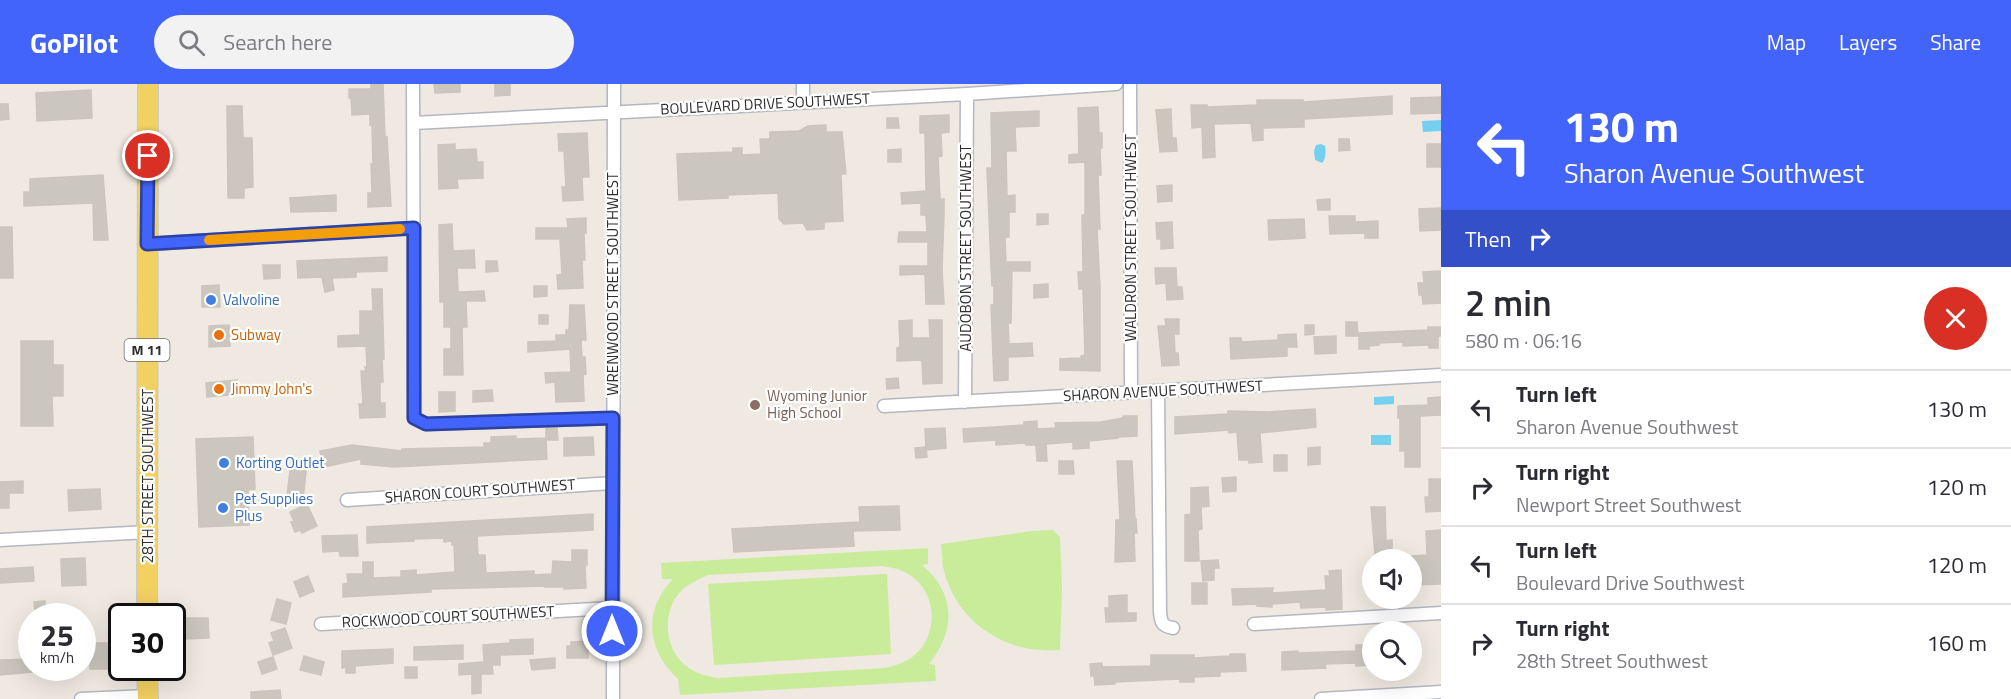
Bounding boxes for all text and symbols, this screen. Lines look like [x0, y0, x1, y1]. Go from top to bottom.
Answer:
search box [154, 15, 574, 69]
text: GoPilot [30, 21, 118, 64]
text: Search here [223, 25, 332, 59]
icon: search [175, 26, 208, 59]
text: Map [1767, 26, 1806, 58]
text: Layers [1839, 26, 1897, 58]
text: Share [1930, 26, 1981, 58]
street label: BOULEVARD DRIVE SOUTHWEST [660, 87, 871, 120]
text: 130 m [1564, 94, 1679, 158]
icon: left [1465, 108, 1543, 186]
pin [122, 130, 173, 181]
street label: WALDRON STREET SOUTHWEST [1119, 134, 1142, 342]
icon: arrive [131, 139, 164, 172]
street label: AUDOBON STREET SOUTHWEST [954, 144, 977, 351]
text: Sharon Avenue Southwest [1564, 152, 1864, 193]
street label: WRENWOOD STREET SOUTHWEST [601, 172, 624, 396]
text: Then [1465, 222, 1511, 256]
icon: right [1523, 222, 1556, 255]
text: 2 min [1465, 275, 1552, 330]
button: close [1924, 287, 1987, 350]
place label: Valvoline [223, 288, 280, 311]
marker: Valvoline [204, 293, 218, 307]
place label: Subway [231, 323, 281, 346]
text: 580 m · 06:16 [1465, 325, 1582, 356]
marker: Subway [212, 328, 226, 342]
road number: M 11 [124, 339, 170, 361]
street label: SHARON AVENUE SOUTHWEST [1063, 374, 1264, 407]
place label: Jimmy John's [231, 377, 312, 400]
text: Turn left [1516, 377, 1597, 411]
marker: Jimmy John's [212, 382, 226, 396]
place label: Wyoming Junior High School [767, 384, 867, 424]
street label: 28TH STREET SOUTHWEST [136, 389, 159, 563]
text: 130 m [1927, 392, 1987, 426]
icon: left [1465, 393, 1498, 426]
marker: Wyoming Junior High School [748, 398, 762, 412]
text: Sharon Avenue Southwest [1516, 411, 1738, 442]
place label: Korting Outlet [236, 451, 325, 474]
text: Turn right [1516, 455, 1610, 489]
marker: Korting Outlet [217, 456, 231, 470]
text: 120 m [1927, 470, 1987, 504]
icon: right [1465, 471, 1498, 504]
street label: SHARON COURT SOUTHWEST [384, 472, 576, 509]
place label: Pet Supplies Plus [235, 487, 313, 527]
text: Newport Street Southwest [1516, 489, 1741, 520]
marker: Pet Supplies Plus [216, 501, 230, 515]
text: Turn left [1516, 533, 1597, 567]
text: 120 m [1927, 548, 1987, 582]
map controls [1362, 549, 1422, 681]
button: sound [1362, 549, 1422, 609]
icon: left [1465, 549, 1498, 582]
text: Boulevard Drive Southwest [1516, 567, 1745, 598]
street label: ROCKWOOD COURT SOUTHWEST [341, 599, 555, 634]
position arrow [580, 599, 644, 663]
speed limit sign: 30 [108, 603, 186, 681]
text: Turn right [1516, 611, 1610, 645]
text: 25 [40, 612, 74, 658]
button: search [1362, 621, 1422, 681]
text: 160 m [1927, 626, 1987, 660]
icon: right [1465, 627, 1498, 660]
text: 28th Street Southwest [1516, 645, 1708, 676]
text: km/h [40, 646, 74, 669]

